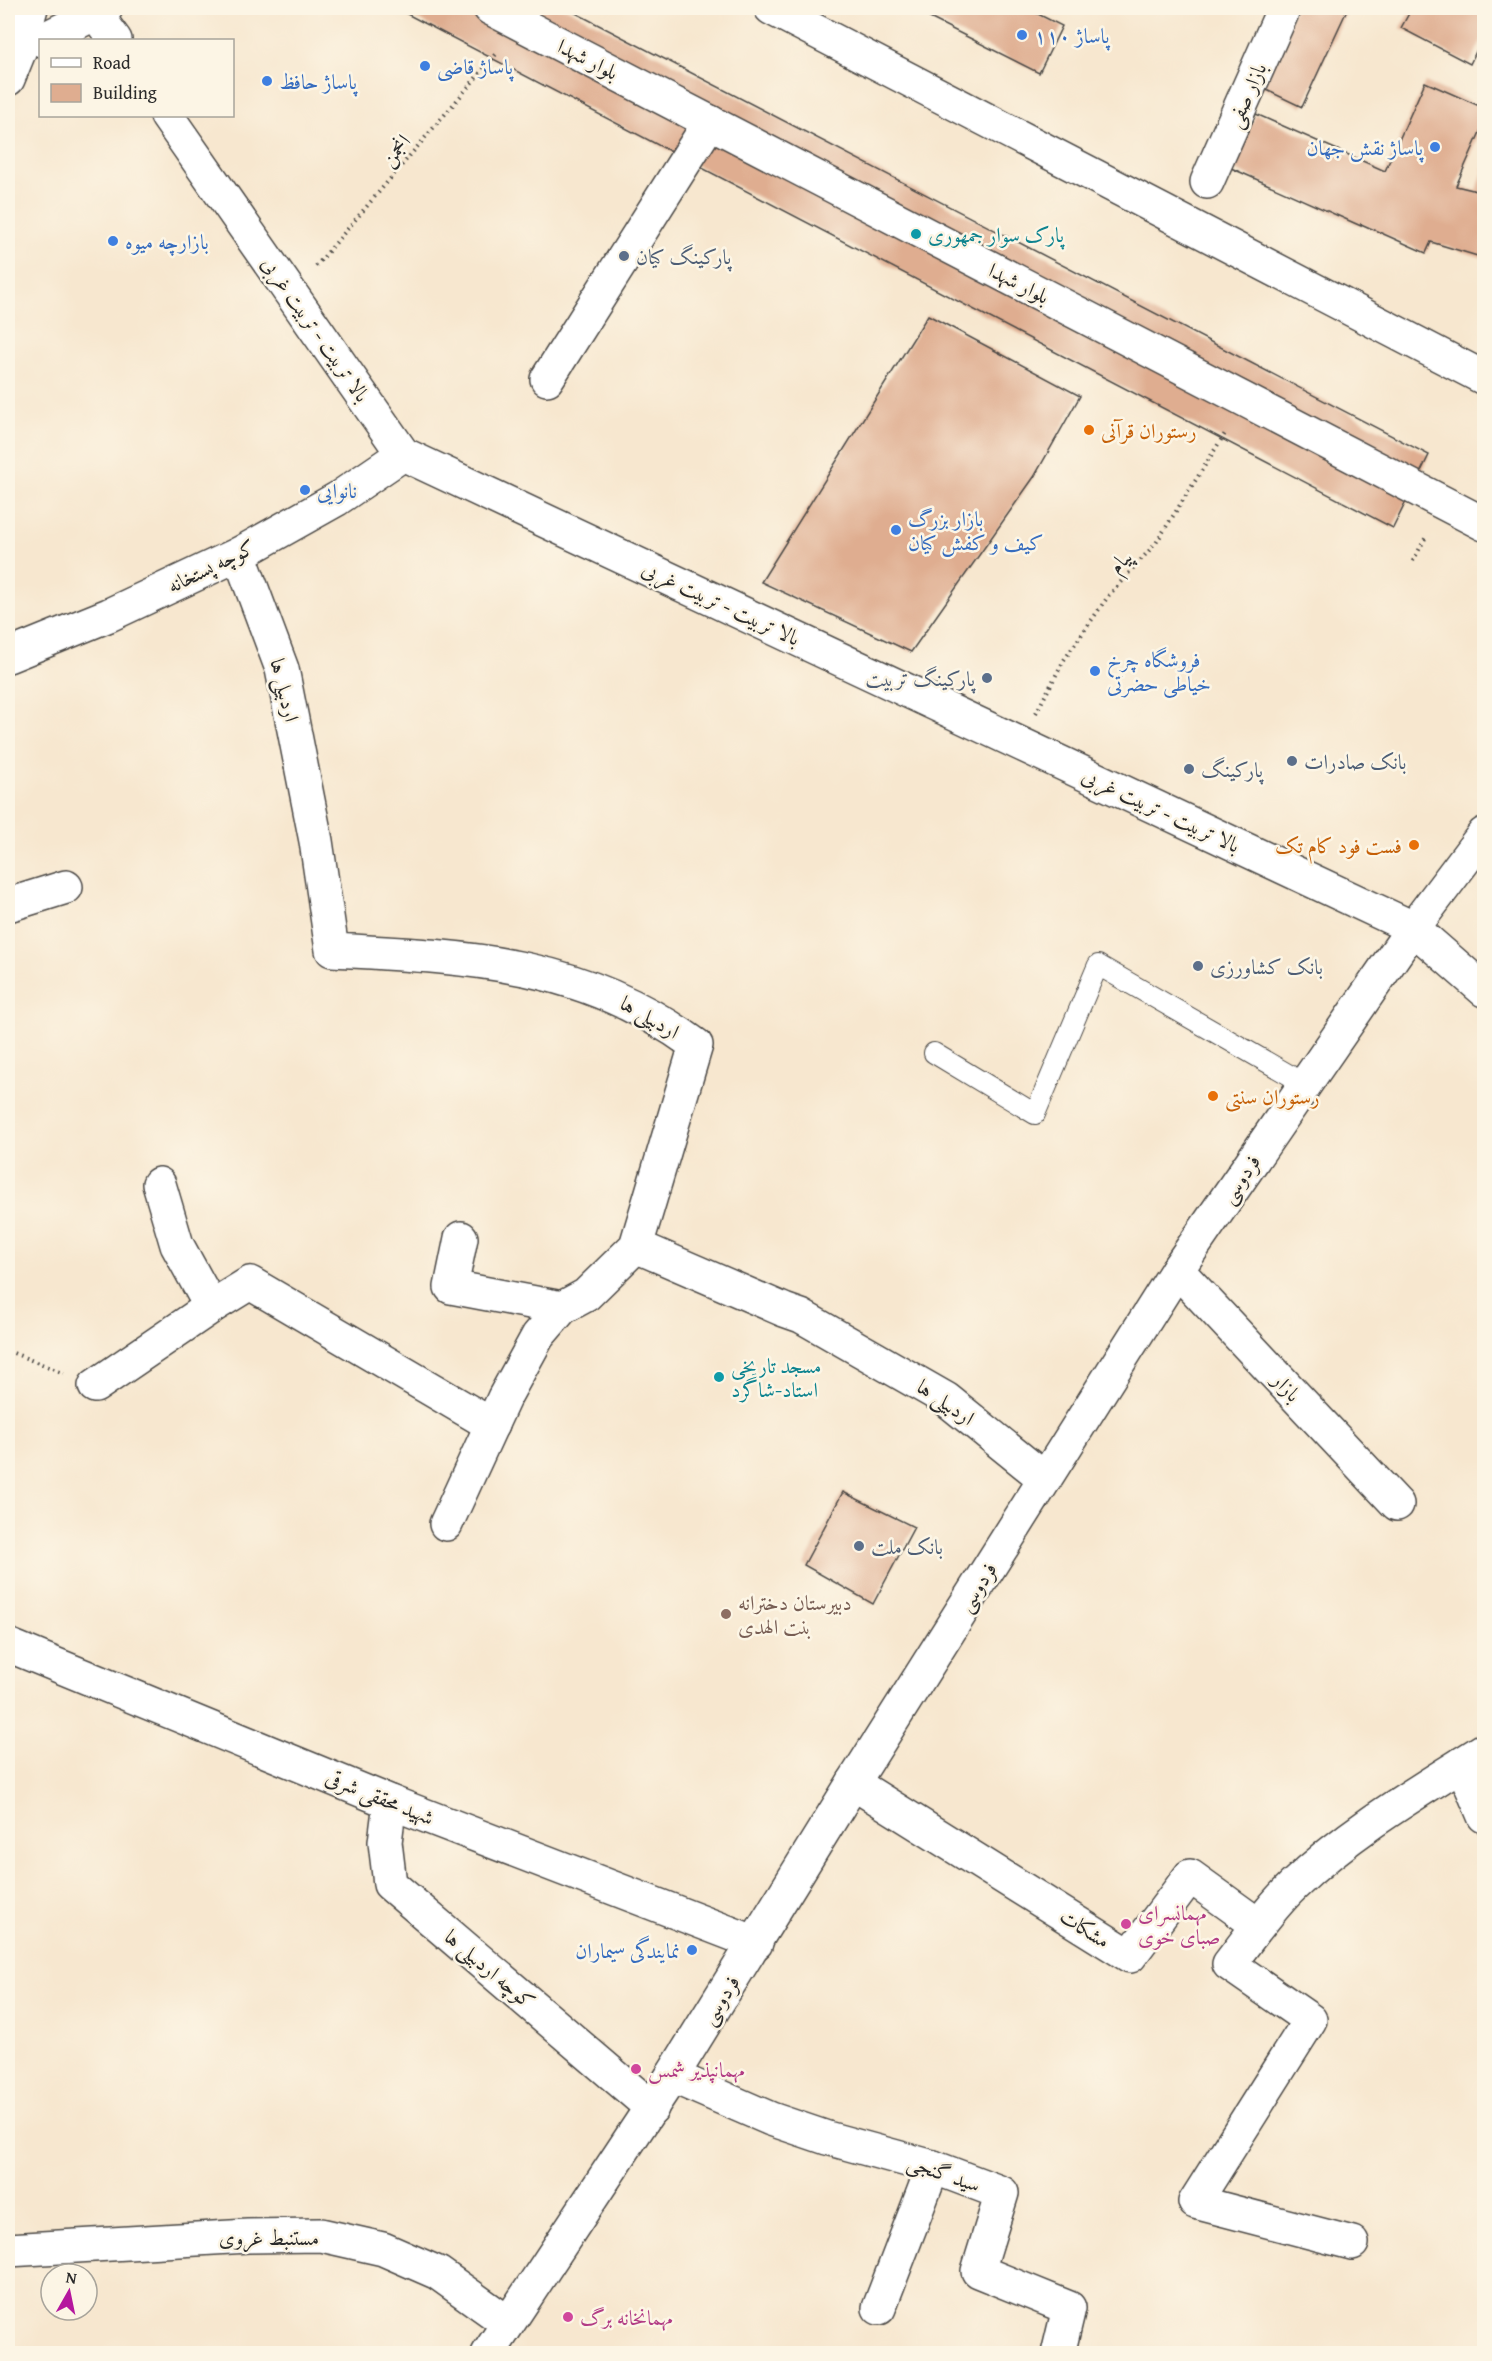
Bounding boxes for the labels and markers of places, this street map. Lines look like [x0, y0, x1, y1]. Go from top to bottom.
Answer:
place label: پاساژ ۱۱۰ [1034, 20, 1110, 51]
marker: پاساژ ۱۱۰ [1015, 28, 1029, 42]
place label: پاساژ قاضی [437, 51, 514, 82]
marker: پاساژ قاضی [418, 59, 432, 73]
place label: پاساژ حافظ [279, 66, 358, 97]
marker: پاساژ حافظ [260, 74, 274, 88]
place label: پاساژ نقش جهان [1306, 132, 1424, 163]
marker: پاساژ نقش جهان [1428, 140, 1442, 154]
place label: پارک سوار جمهوری [928, 219, 1065, 250]
place label: بازارچه میوه [125, 226, 209, 257]
marker: پارک سوار جمهوری [909, 227, 923, 241]
marker: بازارچه میوه [106, 234, 120, 248]
place label: پارکینگ کیان [636, 241, 732, 272]
marker: پارکینگ کیان [617, 249, 631, 263]
place label: رستوران قرآنی [1101, 415, 1197, 446]
marker: رستوران قرآنی [1082, 423, 1096, 437]
place label: نانوایی [317, 475, 357, 506]
marker: نانوایی [298, 483, 312, 497]
place label: بازار بزرگ کیف و کفش کیان [908, 503, 1044, 558]
marker: بازار بزرگ کیف و کفش کیان [889, 523, 903, 537]
place label: فروشگاه چرخ خیاطی حضرتی [1107, 644, 1211, 699]
place label: پارکینگ تربیت [865, 663, 976, 694]
marker: فروشگاه چرخ خیاطی حضرتی [1088, 664, 1102, 678]
marker: پارکینگ تربیت [980, 671, 994, 685]
place label: بانک صادرات [1304, 746, 1406, 777]
place label: پارکینگ [1201, 754, 1264, 785]
marker: بانک صادرات [1285, 754, 1299, 768]
marker: پارکینگ [1182, 762, 1196, 776]
place label: فست فود کام تک [1275, 830, 1402, 864]
marker: فست فود کام تک [1407, 838, 1421, 852]
place label: بانک کشاورزی [1210, 951, 1323, 982]
marker: بانک کشاورزی [1191, 959, 1205, 973]
place label: رستوران سنتی [1225, 1081, 1320, 1112]
marker: رستوران سنتی [1206, 1089, 1220, 1103]
place label: مسجد تاریخی استاد-شاگرد [731, 1350, 822, 1405]
marker: مسجد تاریخی استاد-شاگرد [712, 1370, 726, 1384]
place label: بانک ملت [871, 1531, 943, 1562]
marker: بانک ملت [852, 1539, 866, 1553]
place label: دبیرستان دخترانه بنت الهدی [738, 1587, 852, 1642]
marker: دبیرستان دخترانه بنت الهدی [719, 1607, 733, 1621]
place label: مهمانسرای صبای خوی [1138, 1897, 1220, 1952]
marker: مهمانسرای صبای خوی [1119, 1917, 1133, 1931]
place label: نمایندگی سیماران [575, 1935, 680, 1966]
marker: نمایندگی سیماران [685, 1943, 699, 1957]
place label: مهمانپذیر شمس [648, 2054, 745, 2085]
marker: مهمانپذیر شمس [629, 2062, 643, 2076]
place label: مهمانخانه برگ [580, 2302, 673, 2333]
marker: مهمانخانه برگ [561, 2310, 575, 2324]

